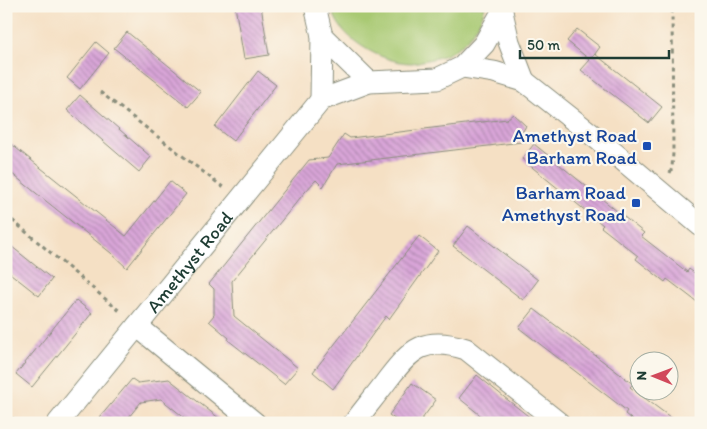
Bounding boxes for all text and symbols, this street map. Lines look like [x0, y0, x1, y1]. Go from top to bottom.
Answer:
scale bar [520, 28, 668, 60]
text: 50 m [527, 36, 560, 54]
place label: Amethyst Road Barham Road [513, 124, 638, 169]
marker: Amethyst Road Barham Road [641, 140, 653, 152]
place label: Barham Road Amethyst Road [502, 181, 627, 226]
marker: Barham Road Amethyst Road [630, 197, 642, 209]
street label: Amethyst Road [141, 206, 238, 317]
north arrow [630, 352, 680, 402]
text: N [633, 371, 650, 381]

